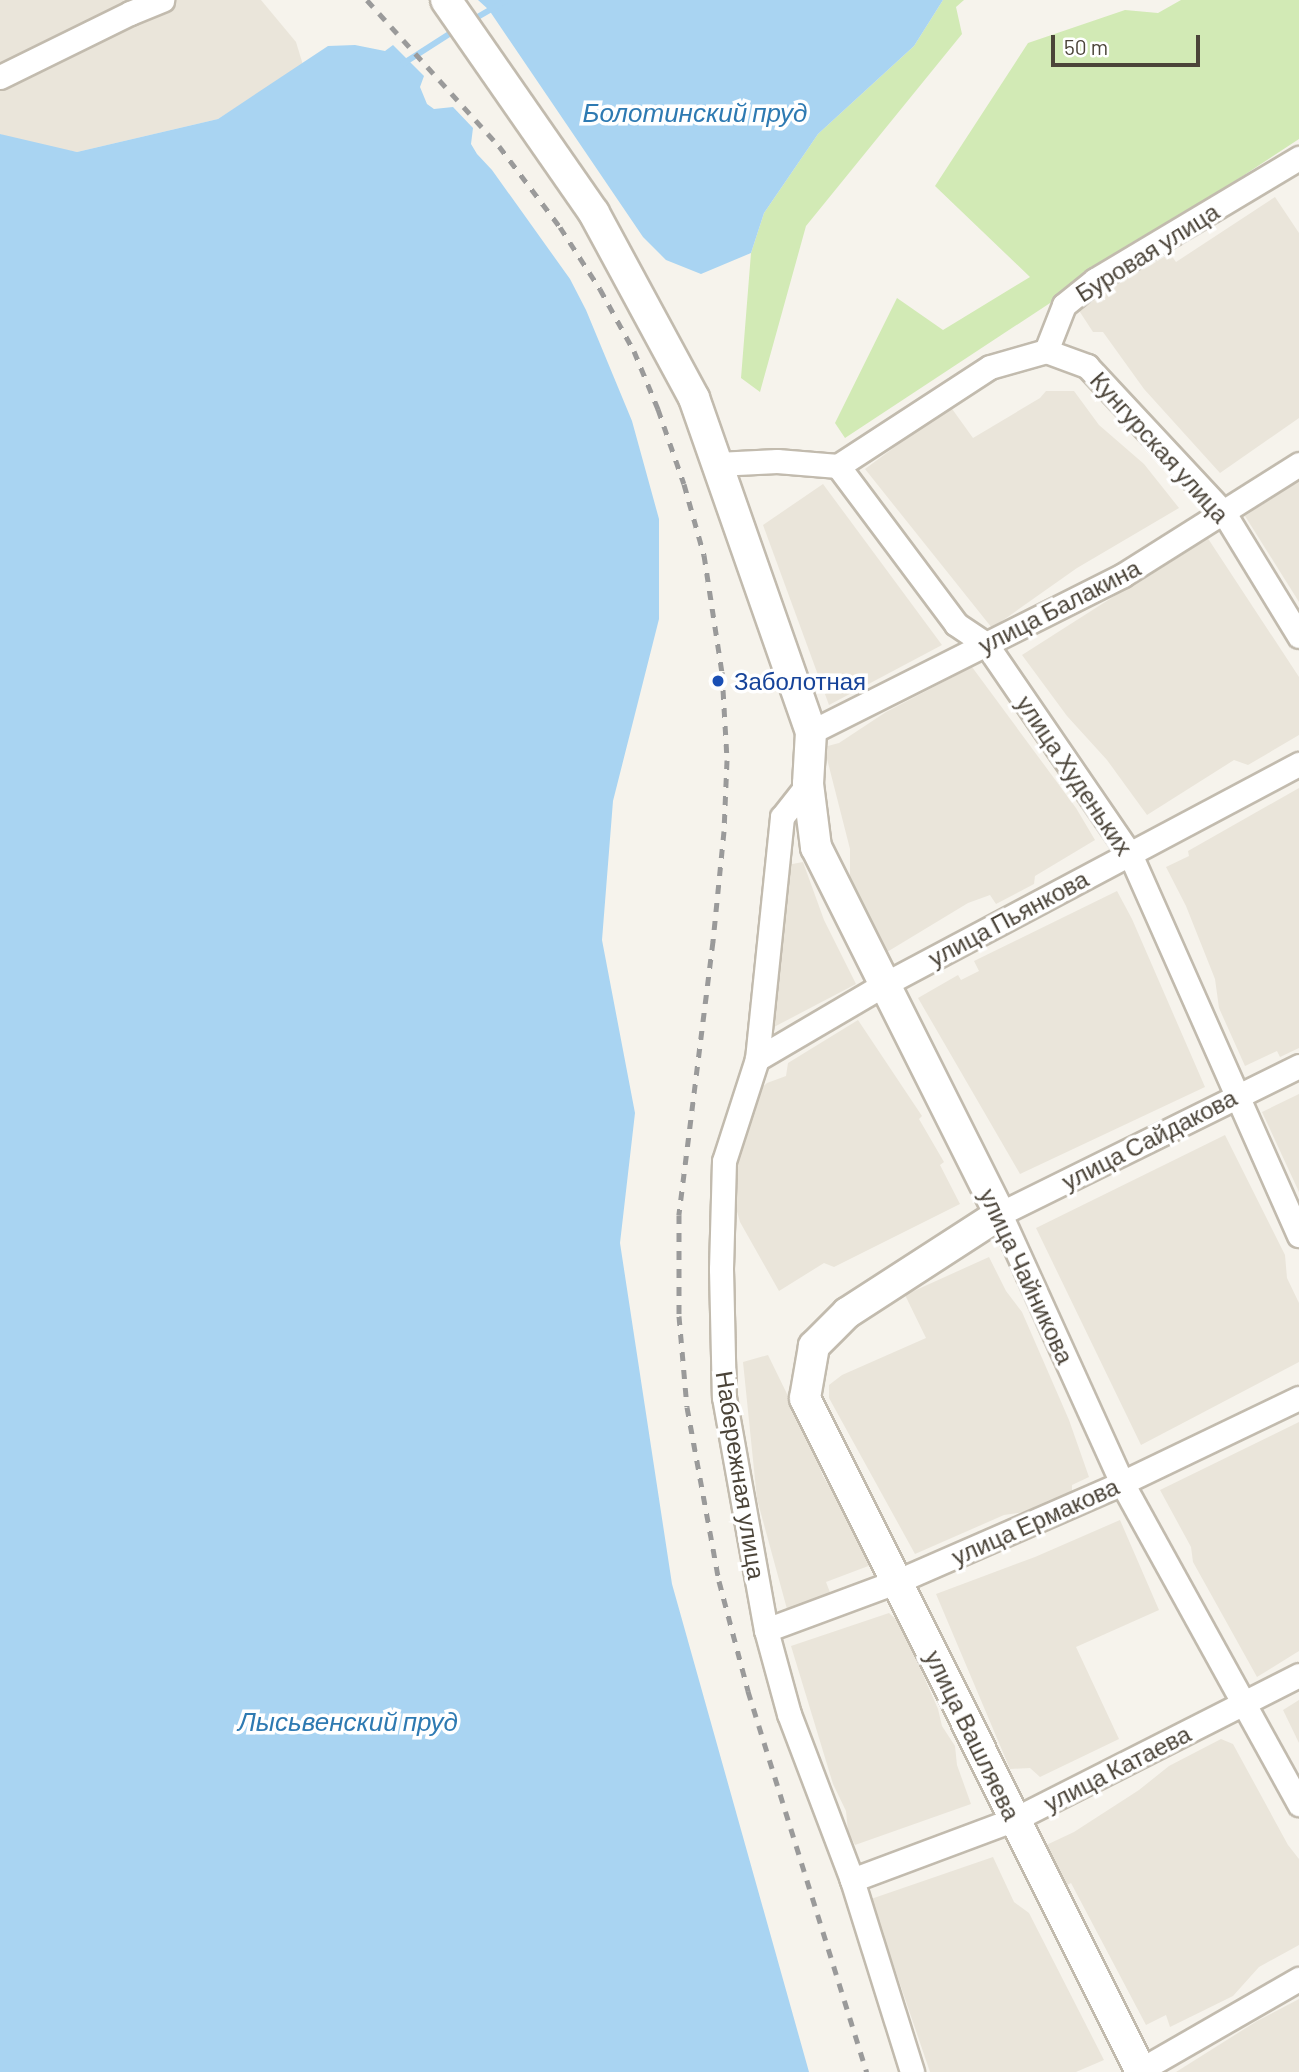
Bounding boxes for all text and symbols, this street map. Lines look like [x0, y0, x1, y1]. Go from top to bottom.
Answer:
scale bar [1054, 21, 1203, 65]
text: 50 m [1064, 34, 1108, 59]
water label: Болотинский пруд [583, 96, 807, 128]
street label: Буровая улица [1070, 197, 1224, 307]
street label: Кунгурская улица [1085, 366, 1235, 528]
street label: улица Балакина [973, 553, 1145, 659]
place label: Заболотная [734, 667, 866, 695]
marker: Заболотная [708, 671, 728, 691]
street label: улица Худеньких [1011, 690, 1139, 860]
street label: улица Пьянкова [923, 864, 1093, 972]
street label: улица Сайдакова [1057, 1082, 1241, 1196]
street label: улица Чайникова [974, 1184, 1080, 1368]
street label: Набережная улица [710, 1369, 772, 1581]
street label: улица Ермакова [947, 1471, 1123, 1571]
street label: улица Вашляева [919, 1645, 1027, 1825]
water label: Лысьвенский пруд [238, 1705, 458, 1737]
street label: улица Катаева [1039, 1719, 1195, 1817]

